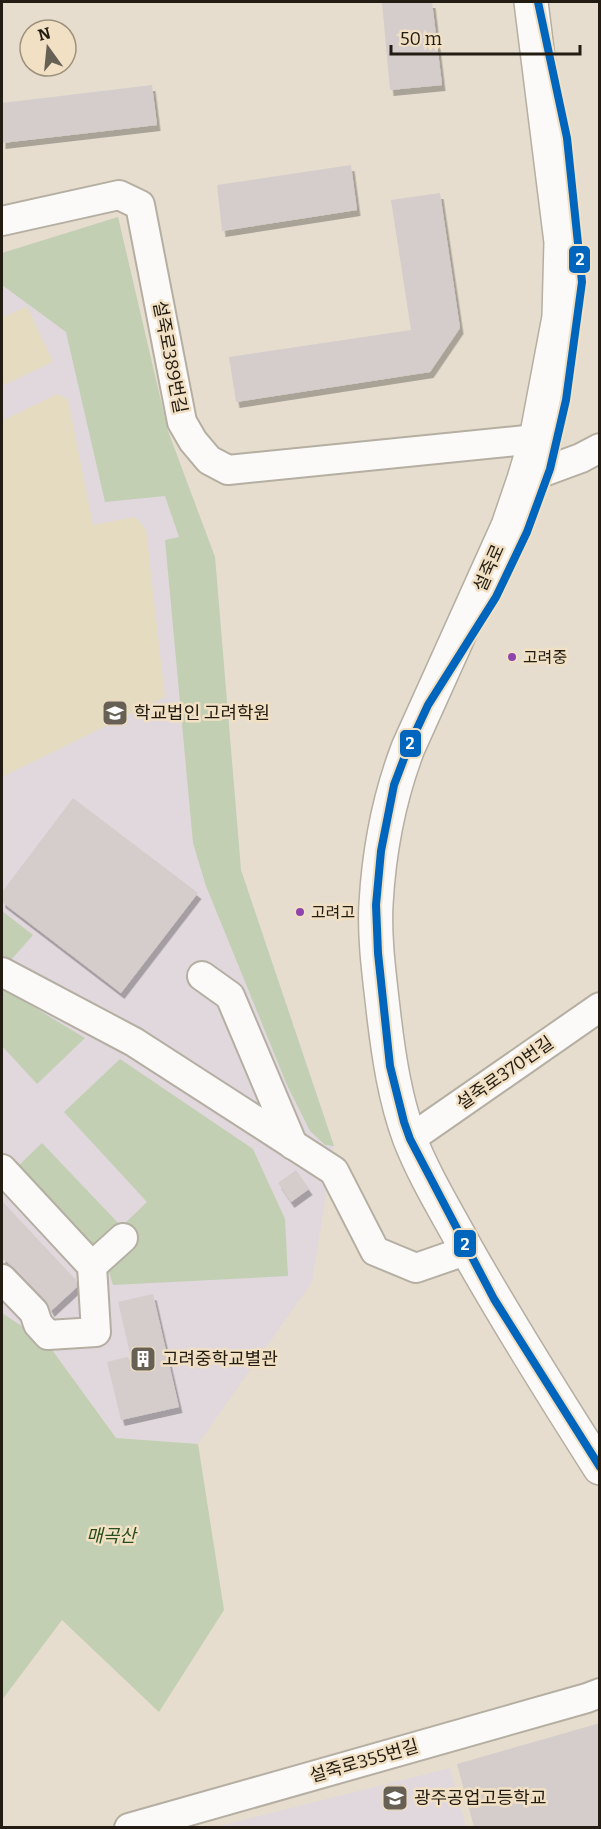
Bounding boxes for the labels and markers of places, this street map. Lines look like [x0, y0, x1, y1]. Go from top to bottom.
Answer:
place label: 고려중 [523, 648, 567, 667]
marker: 고려중 [506, 651, 518, 663]
school or university icon: 학교법인 고려학원 [100, 698, 130, 728]
place label: 학교법인 고려학원 [134, 702, 270, 724]
place label: 고려고 [311, 903, 355, 922]
marker: 고려고 [294, 906, 306, 918]
building icon: 고려중학교별관 [128, 1344, 158, 1374]
place label: 고려중학교별관 [162, 1348, 278, 1370]
school or university icon: 광주공업고등학교 [380, 1783, 410, 1813]
place label: 광주공업고등학교 [414, 1787, 546, 1809]

